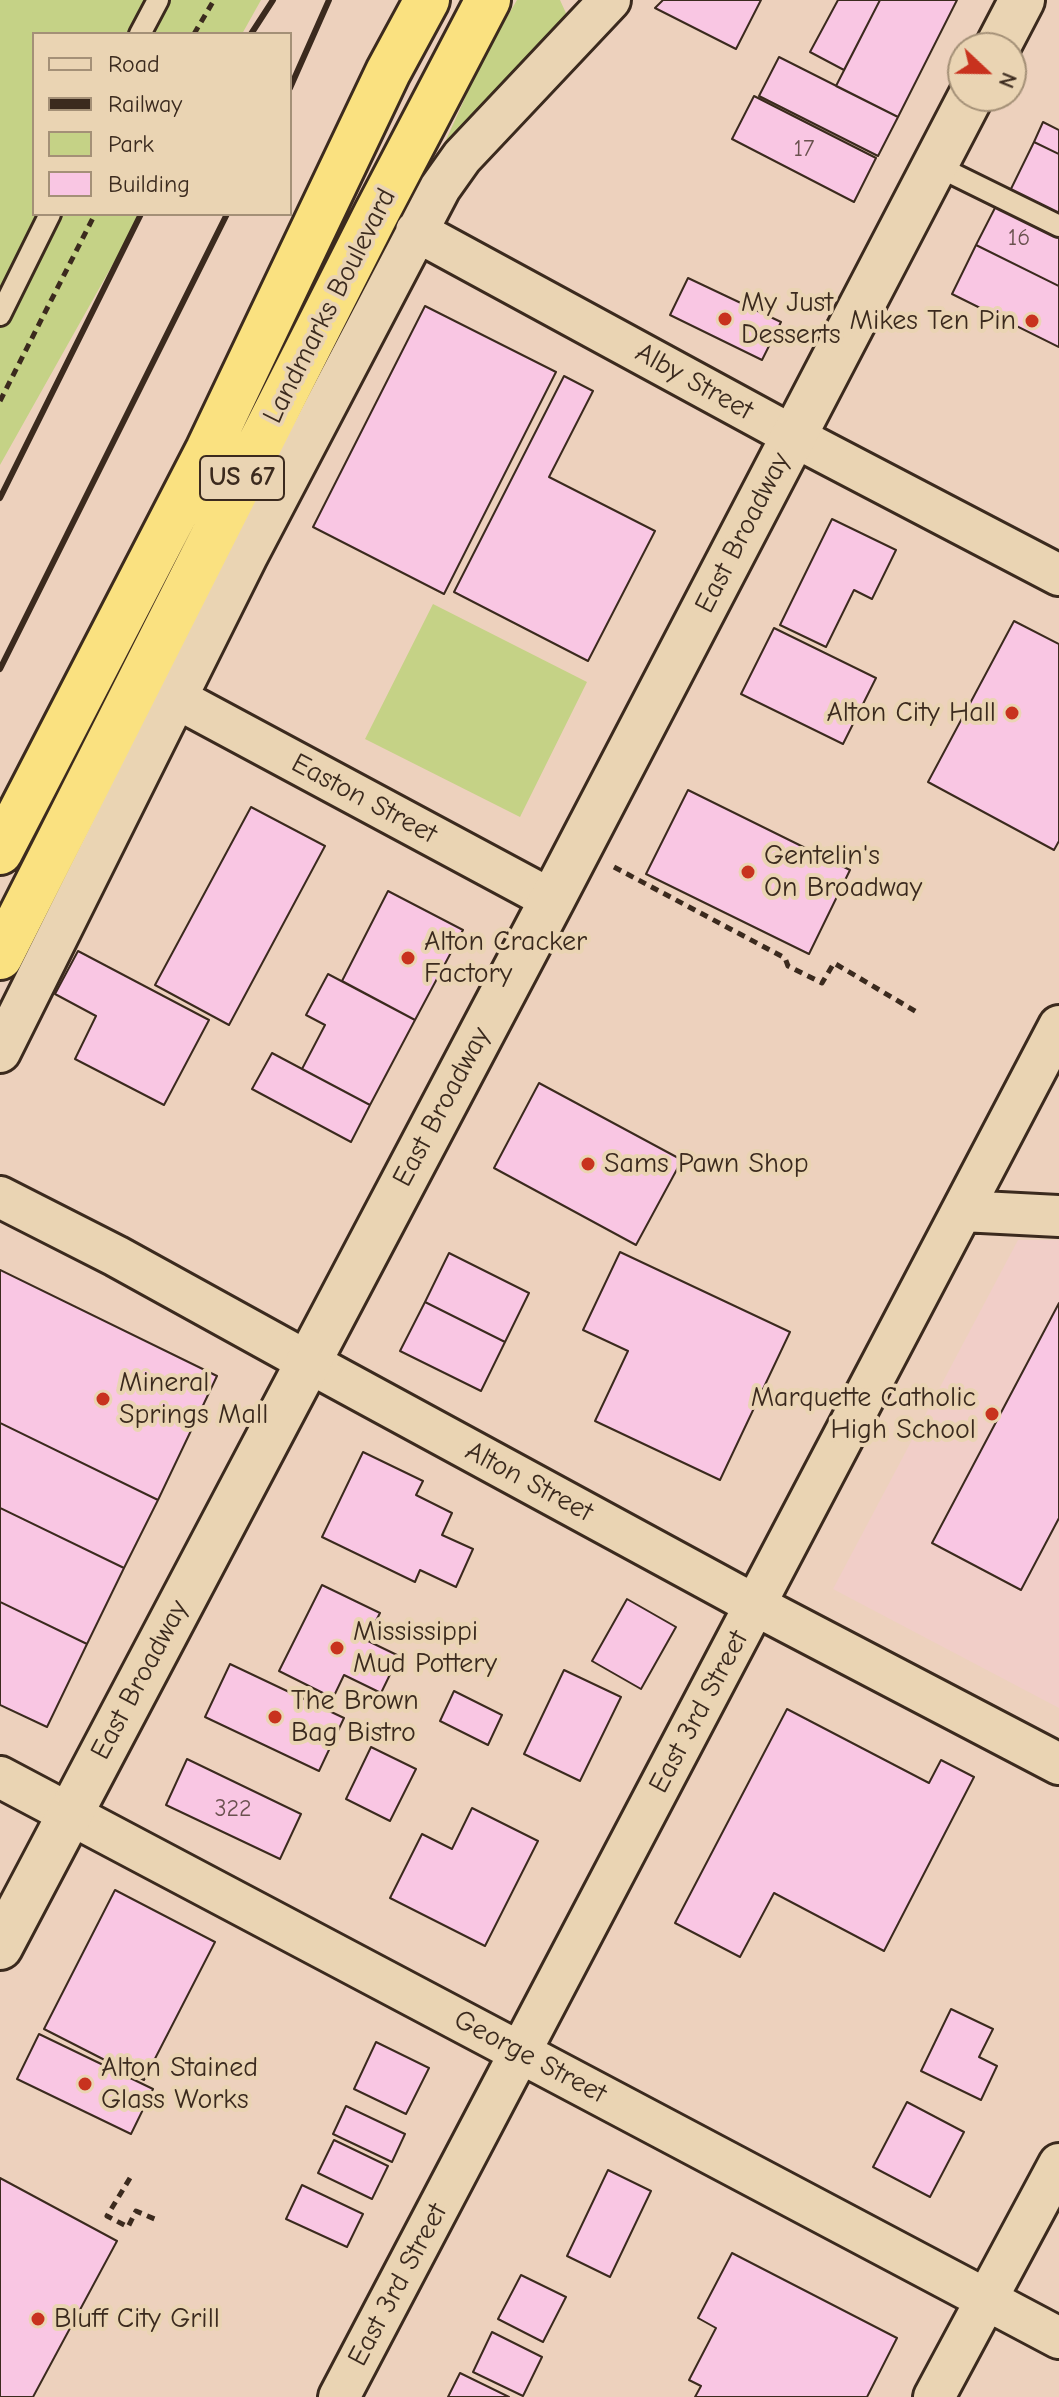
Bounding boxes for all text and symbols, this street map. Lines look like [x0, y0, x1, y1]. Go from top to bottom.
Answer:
legend [32, 32, 292, 216]
north arrow [947, 32, 1027, 112]
text: Road [108, 50, 160, 78]
text: N [993, 69, 1022, 92]
text: Railway [108, 90, 182, 118]
text: Park [108, 130, 154, 158]
house number: 17 [794, 135, 814, 163]
text: Building [108, 170, 190, 198]
street label: Landmarks Boulevard [256, 183, 404, 429]
house number: 16 [1008, 224, 1030, 252]
place label: My Just Desserts [741, 286, 841, 352]
place label: Mikes Ten Pin [849, 304, 1016, 338]
marker: My Just Desserts [716, 310, 734, 328]
marker: Mikes Ten Pin [1023, 312, 1041, 330]
street label: Alby Street [629, 336, 759, 428]
street label: East Broadway [688, 447, 798, 619]
road number: US 67 [200, 456, 284, 500]
place label: Alton City Hall [826, 696, 996, 730]
marker: Alton City Hall [1003, 704, 1021, 722]
street label: Easton Street [286, 747, 442, 851]
place label: Gentelin's On Broadway [764, 839, 922, 905]
marker: Gentelin's On Broadway [739, 863, 757, 881]
place label: Alton Cracker Factory [424, 925, 587, 991]
marker: Alton Cracker Factory [399, 949, 417, 967]
street label: East Broadway [386, 1022, 498, 1192]
place label: Sams Pawn Shop [604, 1147, 809, 1181]
marker: Sams Pawn Shop [579, 1155, 597, 1173]
place label: Mineral Springs Mall [119, 1366, 268, 1432]
place label: Marquette Catholic High School [751, 1381, 976, 1447]
marker: Mineral Springs Mall [94, 1390, 112, 1408]
marker: Marquette Catholic High School [983, 1405, 1001, 1423]
street label: Alton Street [460, 1434, 598, 1530]
street label: East Broadway [84, 1595, 196, 1765]
place label: Mississippi Mud Pottery [353, 1615, 497, 1681]
street label: East 3rd Street [642, 1625, 756, 1799]
marker: Mississippi Mud Pottery [328, 1639, 346, 1657]
place label: The Brown Bag Bistro [291, 1684, 419, 1750]
marker: The Brown Bag Bistro [266, 1708, 284, 1726]
house number: 322 [214, 1795, 252, 1823]
street label: George Street [448, 2003, 612, 2111]
place label: Alton Stained Glass Works [101, 2051, 258, 2117]
marker: Alton Stained Glass Works [76, 2075, 94, 2093]
street label: East 3rd Street [341, 2198, 455, 2372]
place label: Bluff City Grill [54, 2302, 220, 2336]
marker: Bluff City Grill [29, 2310, 47, 2328]

